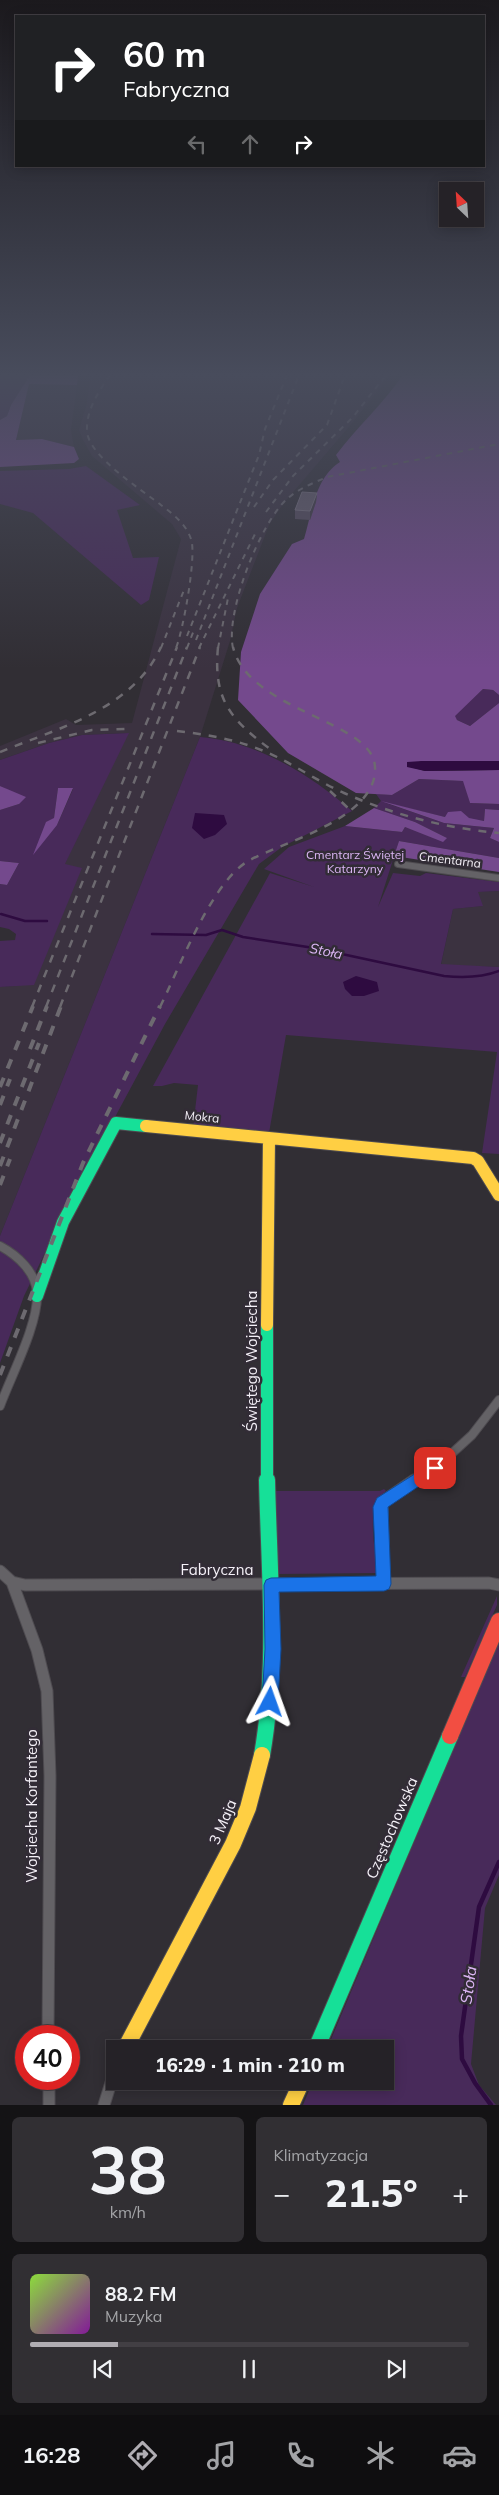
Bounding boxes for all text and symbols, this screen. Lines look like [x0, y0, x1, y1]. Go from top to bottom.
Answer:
text: 60 m [123, 32, 206, 76]
icon: right [40, 35, 105, 100]
text: Fabryczna [123, 75, 230, 103]
icon: left [183, 130, 211, 158]
icon: ahead [236, 130, 264, 158]
icon: right [289, 130, 317, 158]
north arrow [439, 182, 484, 228]
map controls [439, 182, 484, 227]
park label: Cmentarz Świętej Katarzyny [306, 847, 404, 876]
street label: Cmentarna [418, 848, 482, 871]
water label: Stoła [308, 939, 344, 963]
street label: Mokra [184, 1107, 220, 1126]
street label: Świętego Wojciecha [242, 1290, 261, 1432]
pin [414, 1447, 456, 1489]
icon: arrive [421, 1454, 449, 1482]
street label: Fabryczna [181, 1560, 253, 1579]
position arrow [243, 1675, 295, 1727]
street label: Wojciecha Korfantego [22, 1729, 41, 1883]
street label: Częstochowska [362, 1774, 421, 1881]
street label: 3 Maja [205, 1796, 241, 1847]
water label: Stoła [455, 1964, 481, 2005]
speed limit sign: 40 [15, 2025, 80, 2090]
text: 16:29 · 1 min · 210 m [155, 2053, 345, 2077]
text: 38 [89, 2129, 167, 2210]
text: Klimatyzacja [274, 2145, 368, 2165]
text: 21.5° [325, 2169, 418, 2217]
text: − [274, 2176, 290, 2211]
text: + [452, 2176, 469, 2211]
text: km/h [110, 2202, 146, 2222]
text: 88.2 FM [105, 2282, 177, 2306]
text: Muzyka [105, 2306, 162, 2326]
icon: previous [89, 2355, 117, 2383]
icon: pause [235, 2355, 263, 2383]
icon: next [382, 2355, 410, 2383]
icon: directions [125, 2438, 160, 2473]
icon: music [204, 2438, 239, 2473]
icon: phone [283, 2438, 318, 2473]
icon: climate [363, 2438, 398, 2473]
icon: car [442, 2438, 477, 2473]
text: 16:28 [22, 2441, 80, 2469]

